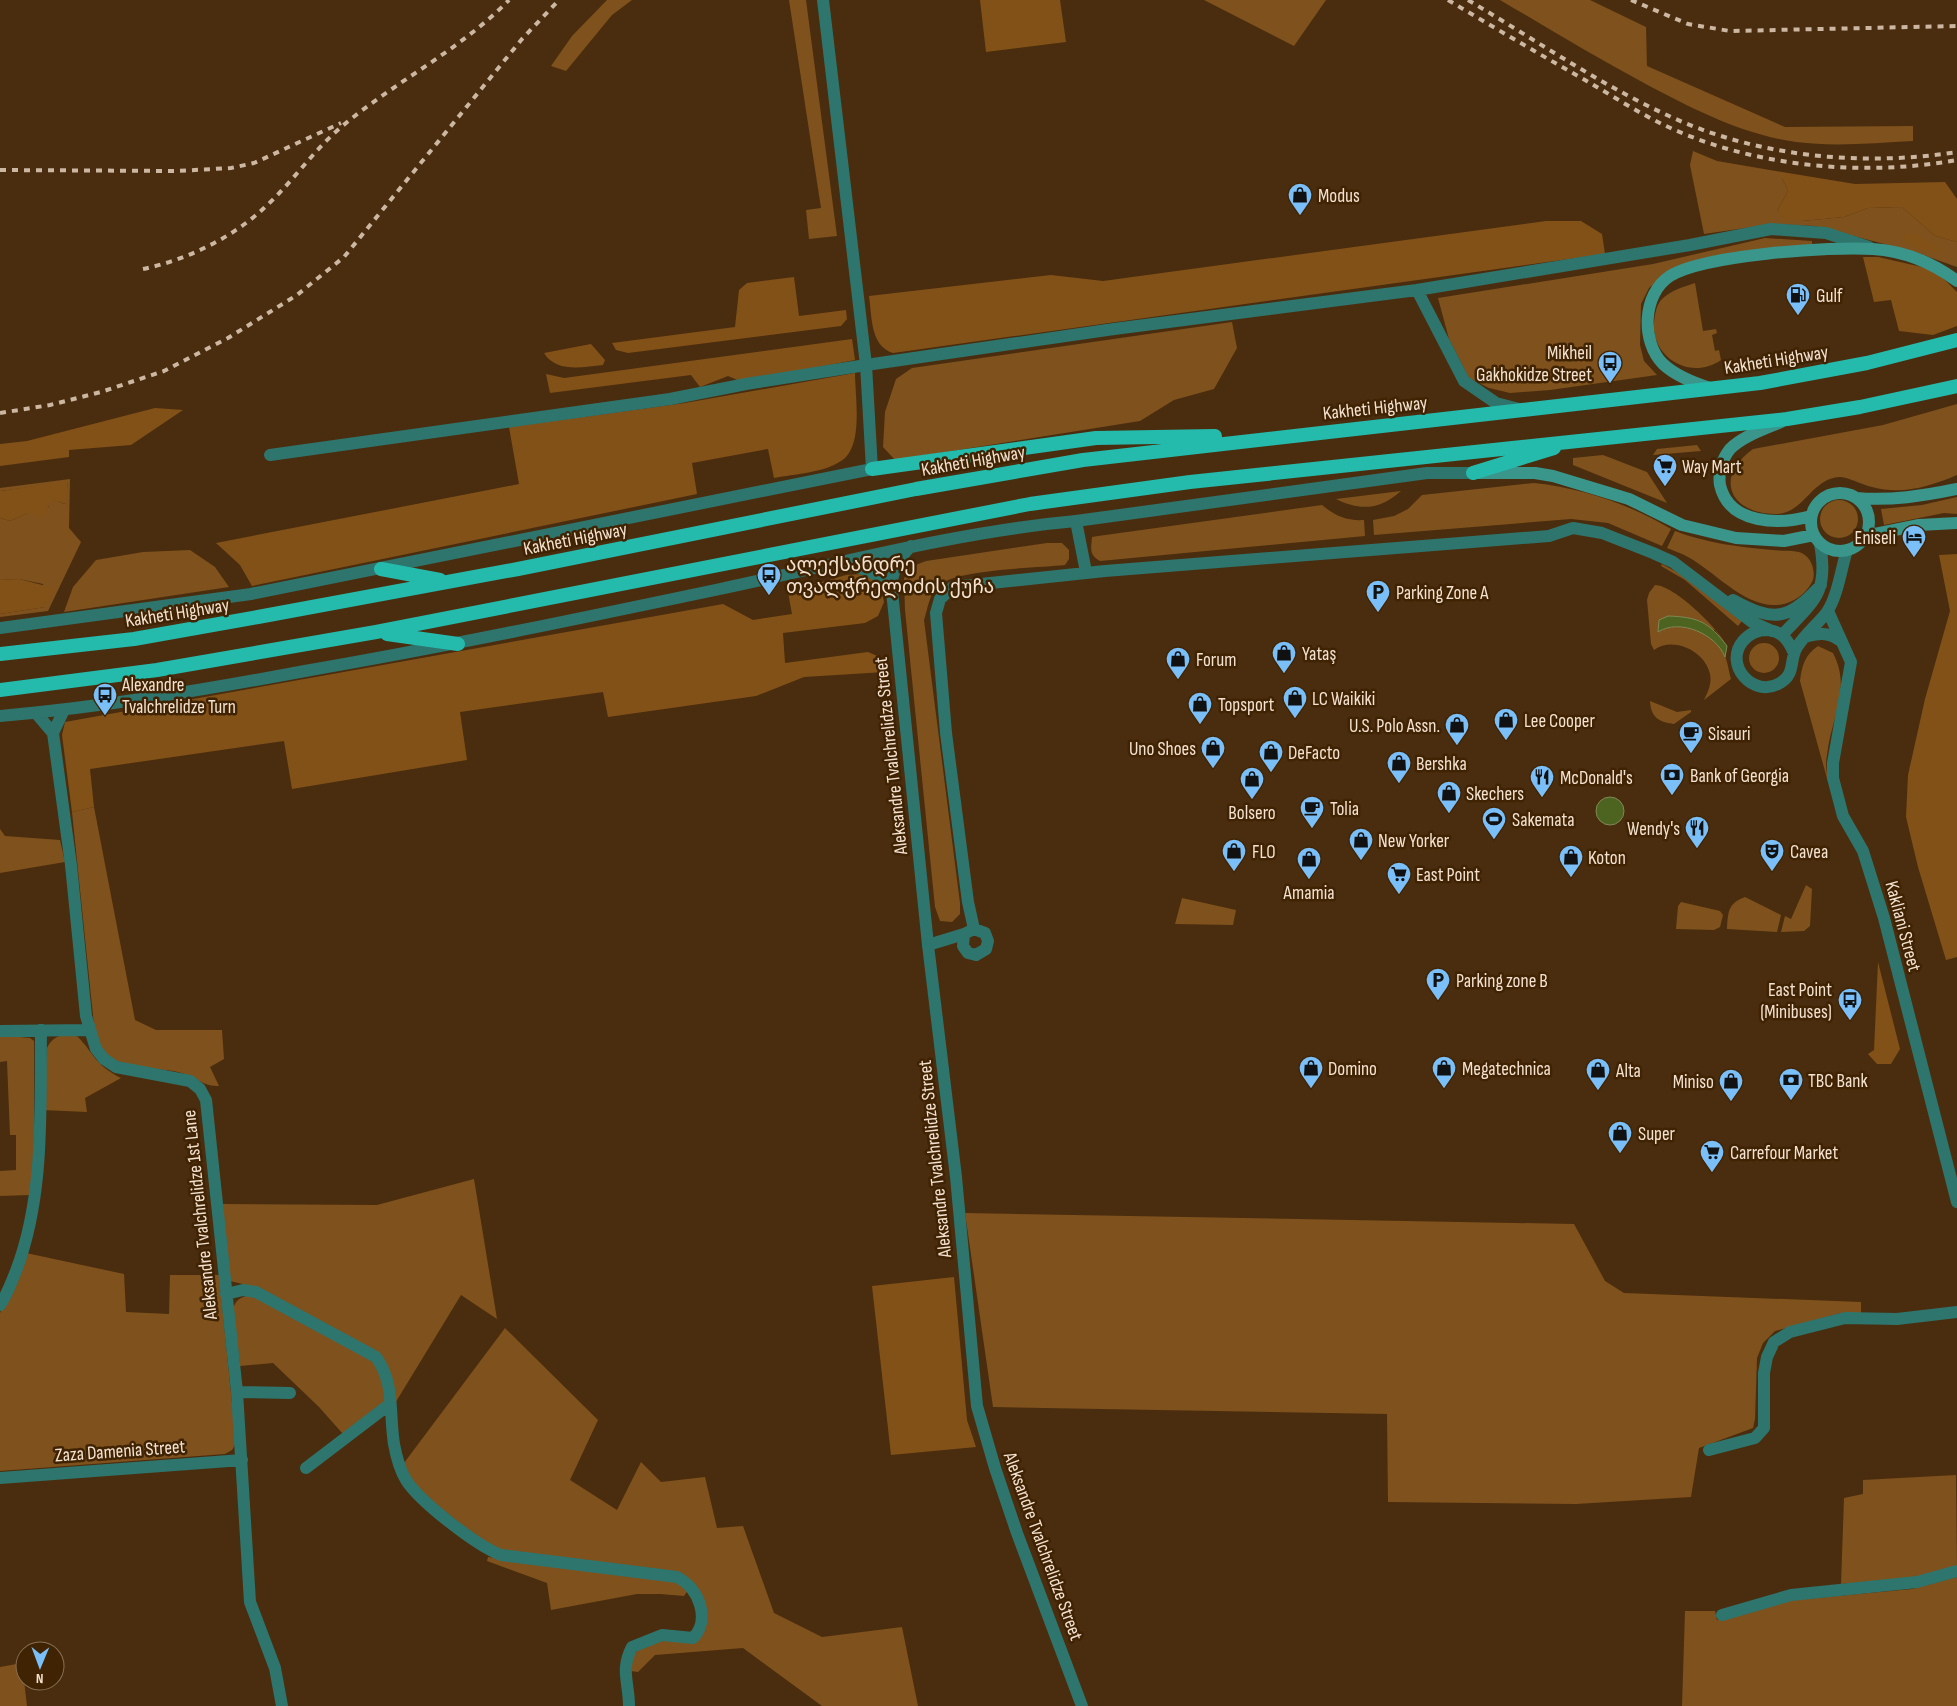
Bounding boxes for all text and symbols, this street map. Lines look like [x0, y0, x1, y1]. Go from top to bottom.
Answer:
shop icon: Modus [1287, 182, 1313, 216]
place label: Modus [1318, 185, 1360, 208]
fuel station icon: Gulf [1785, 282, 1811, 316]
place label: Gulf [1816, 285, 1843, 308]
street label: Kakheti Highway [1723, 341, 1831, 380]
place label: Mikheil Gakhokidze Street [1476, 342, 1592, 387]
bus stop icon: Mikheil Gakhokidze Street [1597, 350, 1623, 384]
street label: Kakheti Highway [1322, 392, 1429, 425]
street label: Kakheti Highway [920, 441, 1028, 482]
supermarket icon: Way Mart [1652, 453, 1678, 487]
place label: Way Mart [1682, 456, 1742, 479]
street label: Kakheti Highway [522, 518, 630, 561]
hotel icon: Eniseli [1901, 524, 1927, 558]
place label: Eniseli [1855, 527, 1896, 550]
place label: ალექსანდრე თვალჭრელიძის ქუჩა [786, 554, 994, 599]
bus stop icon: ალექსანდრე თვალჭრელიძის ქუჩა [756, 562, 782, 596]
parking icon: Parking Zone A [1365, 579, 1391, 613]
place label: Parking Zone A [1396, 582, 1489, 605]
street label: Kakheti Highway [124, 594, 232, 633]
shop icon: Yataş [1271, 640, 1297, 674]
place label: Yataş [1302, 643, 1336, 666]
shop icon: Forum [1165, 646, 1191, 680]
place label: Forum [1196, 649, 1236, 672]
street label: Aleksandre Tvalchrelidze Street [870, 656, 913, 857]
place label: Alexandre Tvalchrelidze Turn [121, 674, 236, 719]
bus stop icon: Alexandre Tvalchrelidze Turn [92, 682, 118, 716]
shop icon: LC Waikiki [1282, 685, 1308, 719]
place label: LC Waikiki [1312, 688, 1375, 711]
shop icon: Topsport [1187, 691, 1213, 725]
place label: Topsport [1218, 694, 1274, 717]
shop icon: Lee Cooper [1493, 707, 1519, 741]
place label: Lee Cooper [1524, 710, 1595, 733]
shop icon: U.S. Polo Assn. [1444, 712, 1470, 746]
place label: U.S. Polo Assn. [1349, 715, 1440, 738]
cafe icon: Sisauri [1678, 720, 1704, 754]
place label: Sisauri [1708, 723, 1751, 746]
shop icon: Uno Shoes [1200, 735, 1226, 769]
place label: Uno Shoes [1129, 738, 1196, 761]
shop icon: DeFacto [1258, 739, 1284, 773]
place label: DeFacto [1288, 742, 1340, 765]
shop icon: Bershka [1386, 750, 1412, 784]
place label: Bershka [1416, 753, 1467, 776]
bank icon: Bank of Georgia [1659, 762, 1685, 796]
restaurant icon: McDonald's [1529, 764, 1555, 798]
place label: Bank of Georgia [1690, 765, 1789, 788]
shop icon: Bolsero [1239, 766, 1265, 800]
place label: McDonald's [1560, 767, 1633, 790]
shop icon: Skechers [1436, 780, 1462, 814]
place label: Skechers [1466, 783, 1524, 806]
cafe icon: Tolia [1299, 795, 1325, 829]
place label: Tolia [1330, 798, 1359, 821]
place label: Bolsero [1228, 802, 1276, 825]
sports icon: Sakemata [1481, 806, 1507, 840]
place label: Sakemata [1512, 809, 1575, 832]
restaurant icon: Wendy's [1684, 815, 1710, 849]
place label: Wendy's [1627, 818, 1680, 841]
shop icon: New Yorker [1348, 827, 1374, 861]
place label: New Yorker [1378, 830, 1450, 853]
shop icon: FLO [1221, 838, 1247, 872]
theatre icon: Cavea [1759, 838, 1785, 872]
place label: FLO [1252, 841, 1276, 864]
place label: Cavea [1790, 841, 1828, 864]
shop icon: Koton [1558, 844, 1584, 878]
shop icon: Amamia [1296, 846, 1322, 880]
place label: Koton [1588, 847, 1626, 870]
supermarket icon: East Point [1386, 861, 1412, 895]
place label: East Point [1416, 864, 1480, 887]
street label: Kakliani Street [1879, 879, 1926, 974]
place label: Amamia [1282, 882, 1335, 905]
parking icon: Parking zone B [1425, 967, 1451, 1001]
place label: Parking zone B [1456, 970, 1548, 993]
place label: East Point (Minibuses) [1760, 979, 1832, 1024]
bus stop icon: East Point (Minibuses) [1837, 987, 1863, 1021]
shop icon: Domino [1298, 1055, 1324, 1089]
shop icon: Megatechnica [1431, 1055, 1457, 1089]
shop icon: Alta [1585, 1057, 1611, 1091]
place label: Domino [1328, 1058, 1377, 1081]
place label: Megatechnica [1462, 1058, 1551, 1081]
street label: Aleksandre Tvalchrelidze Street [914, 1059, 957, 1260]
place label: Alta [1615, 1060, 1641, 1083]
bank icon: TBC Bank [1778, 1067, 1804, 1101]
shop icon: Miniso [1718, 1068, 1744, 1102]
place label: TBC Bank [1808, 1070, 1868, 1093]
place label: Miniso [1673, 1071, 1714, 1094]
street label: Aleksandre Tvalchrelidze 1st Lane [178, 1109, 223, 1322]
shop icon: Super [1607, 1120, 1633, 1154]
place label: Super [1638, 1123, 1676, 1146]
supermarket icon: Carrefour Market [1699, 1139, 1725, 1173]
place label: Carrefour Market [1730, 1142, 1838, 1165]
street label: Zaza Damenia Street [54, 1435, 186, 1468]
street label: Aleksandre Tvalchrelidze Street [997, 1448, 1087, 1644]
north arrow [15, 1641, 65, 1691]
text: N [36, 1670, 44, 1687]

